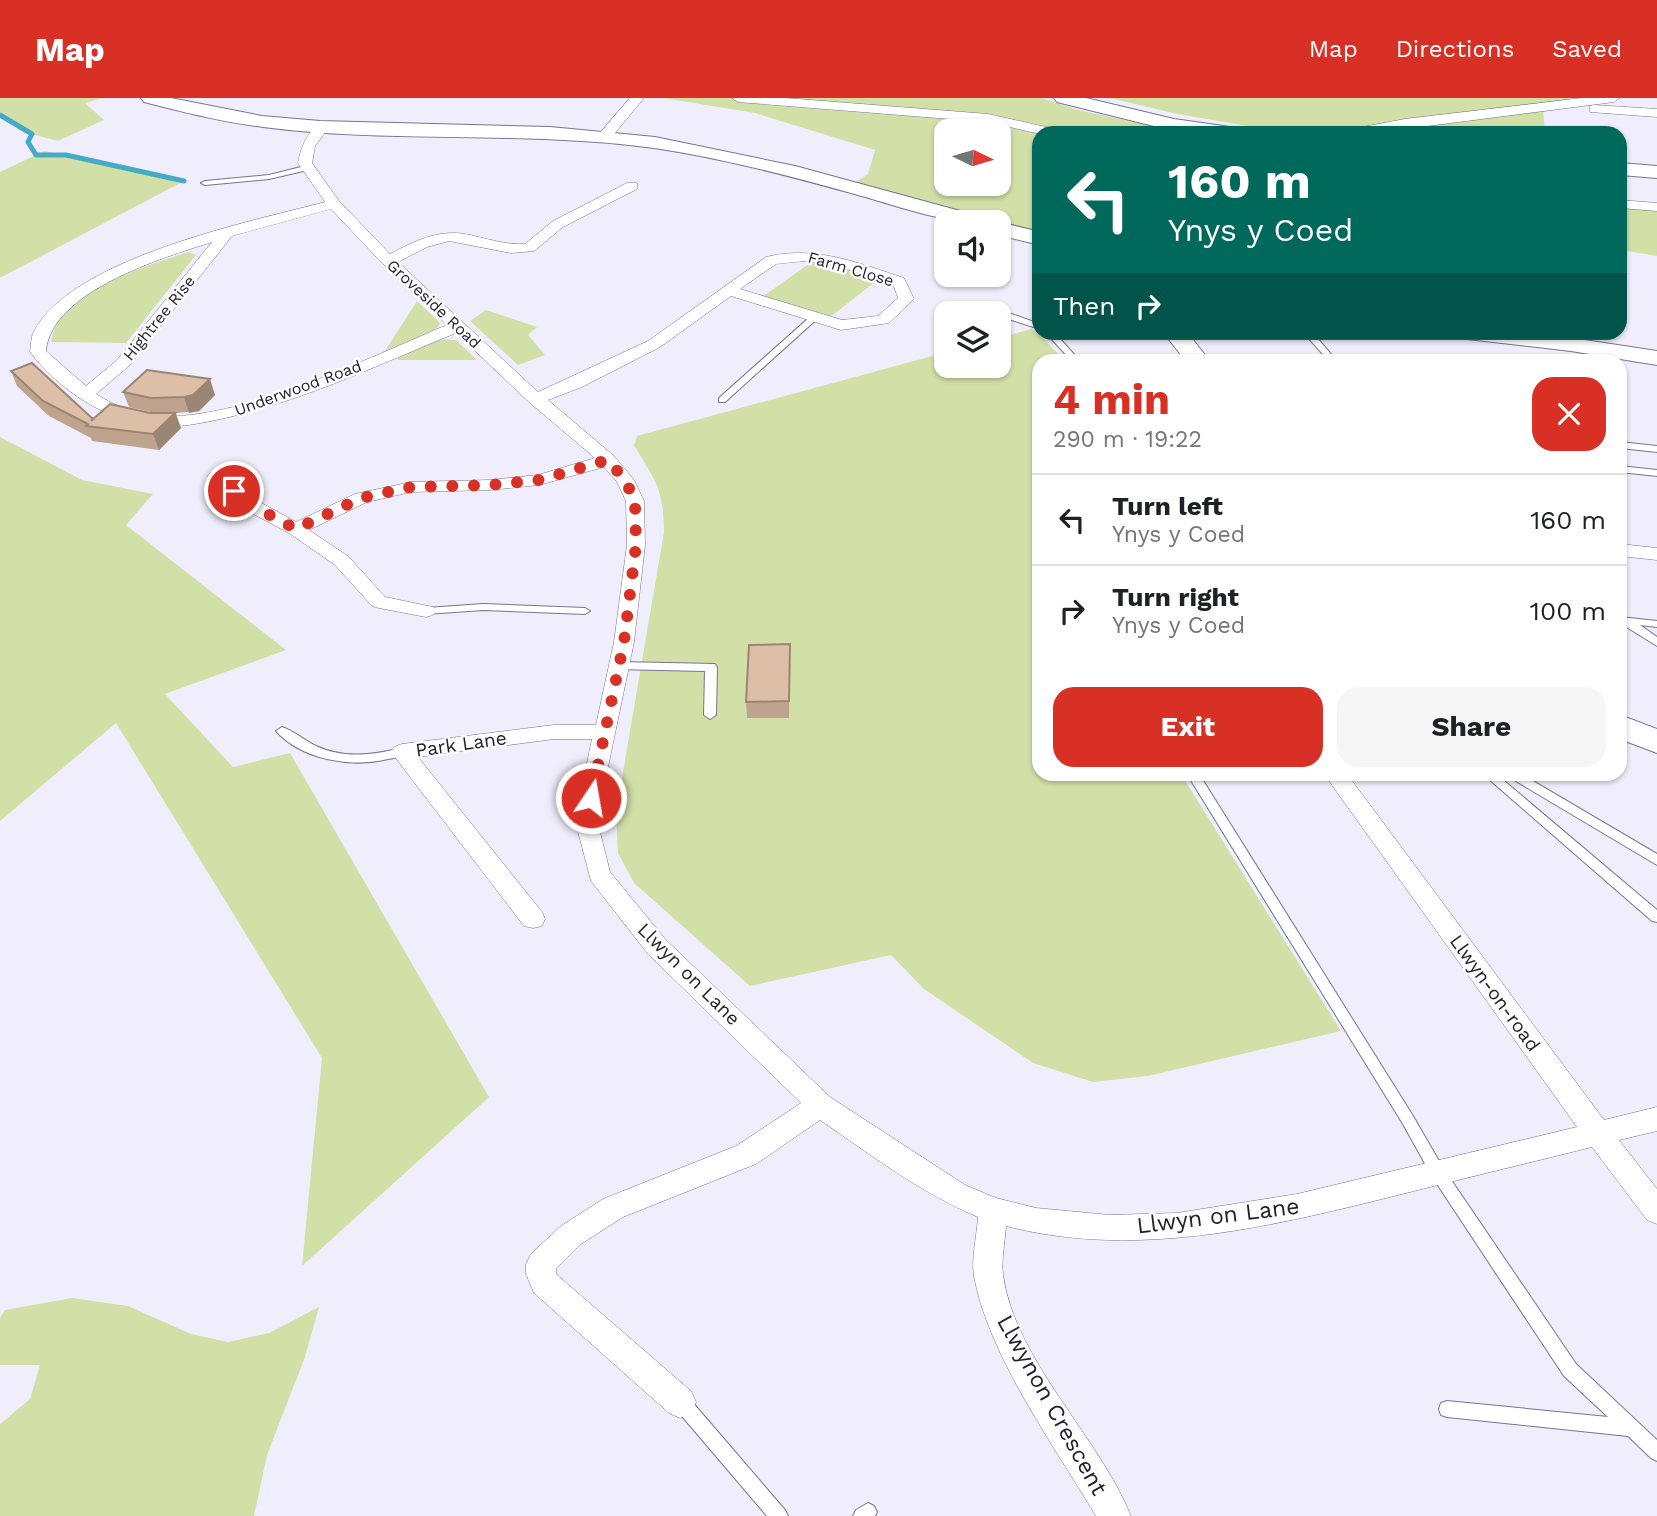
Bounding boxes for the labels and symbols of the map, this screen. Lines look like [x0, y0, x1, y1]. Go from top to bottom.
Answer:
north arrow [934, 119, 1012, 196]
street label: Farm Close [806, 248, 896, 290]
street label: Groveside Road [383, 256, 485, 352]
street label: Hightree Rise [119, 272, 199, 364]
street label: Underwood Road [232, 356, 364, 420]
pin [204, 461, 264, 521]
street label: Park Lane [414, 726, 508, 762]
position arrow [554, 761, 628, 835]
street label: Llwyn on Lane [633, 918, 745, 1030]
street label: Llwyn-on-road [1445, 930, 1545, 1056]
street label: Llwyn on Lane [1135, 1193, 1301, 1239]
street label: Llwynon Crescent [991, 1310, 1113, 1500]

